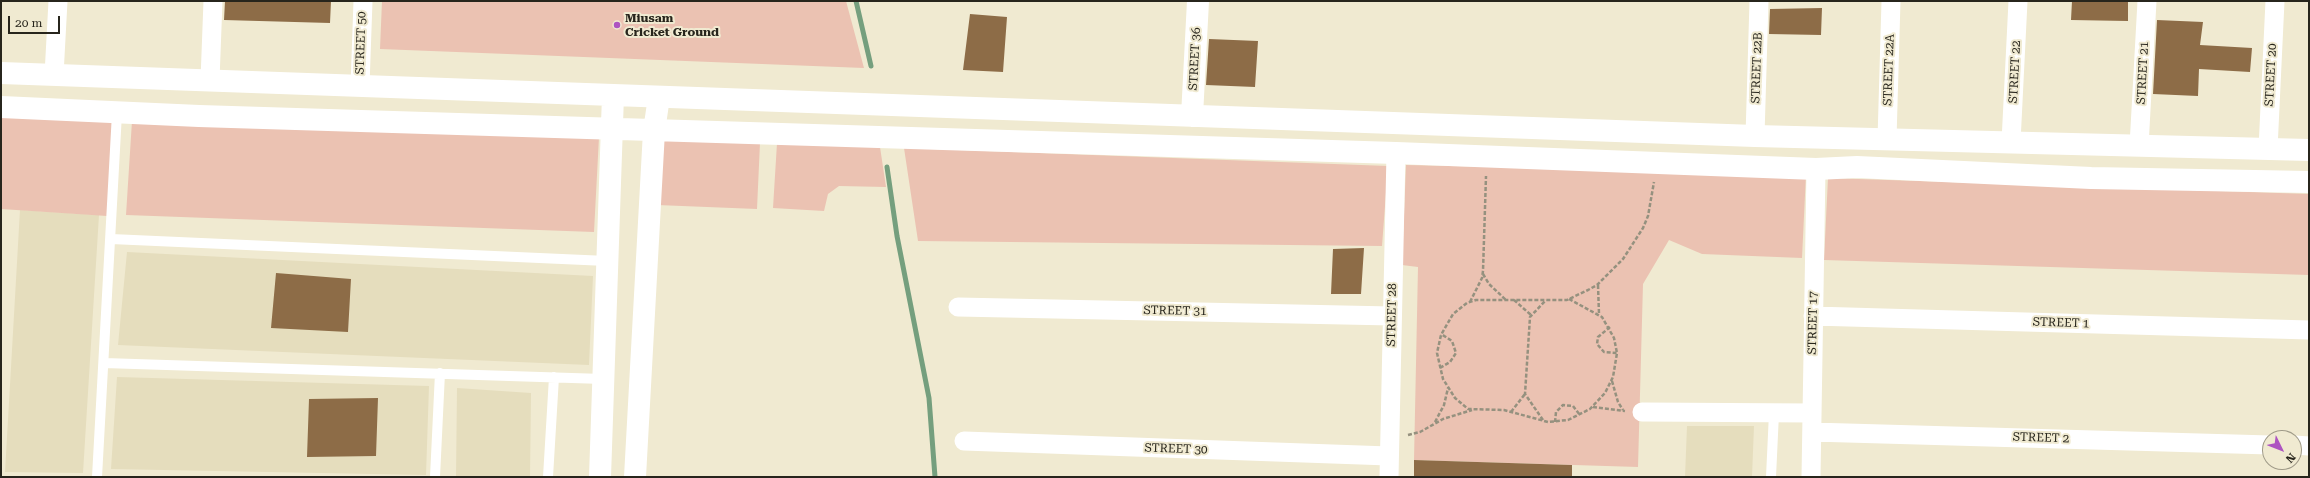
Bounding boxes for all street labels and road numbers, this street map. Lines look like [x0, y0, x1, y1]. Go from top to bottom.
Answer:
street label: STREET 50 [353, 11, 369, 75]
street label: STREET 36 [1186, 27, 1204, 91]
street label: STREET 22B [1749, 32, 1765, 104]
street label: STREET 22A [1881, 34, 1897, 106]
street label: STREET 22 [2006, 40, 2024, 104]
street label: STREET 21 [2134, 41, 2152, 105]
street label: STREET 20 [2262, 43, 2280, 107]
street label: STREET 28 [1384, 283, 1400, 347]
street label: STREET 17 [1805, 291, 1821, 355]
street label: STREET 31 [1143, 303, 1207, 319]
street label: STREET 1 [2032, 315, 2090, 331]
street label: STREET 2 [2012, 430, 2070, 446]
street label: STREET 30 [1144, 441, 1208, 457]

